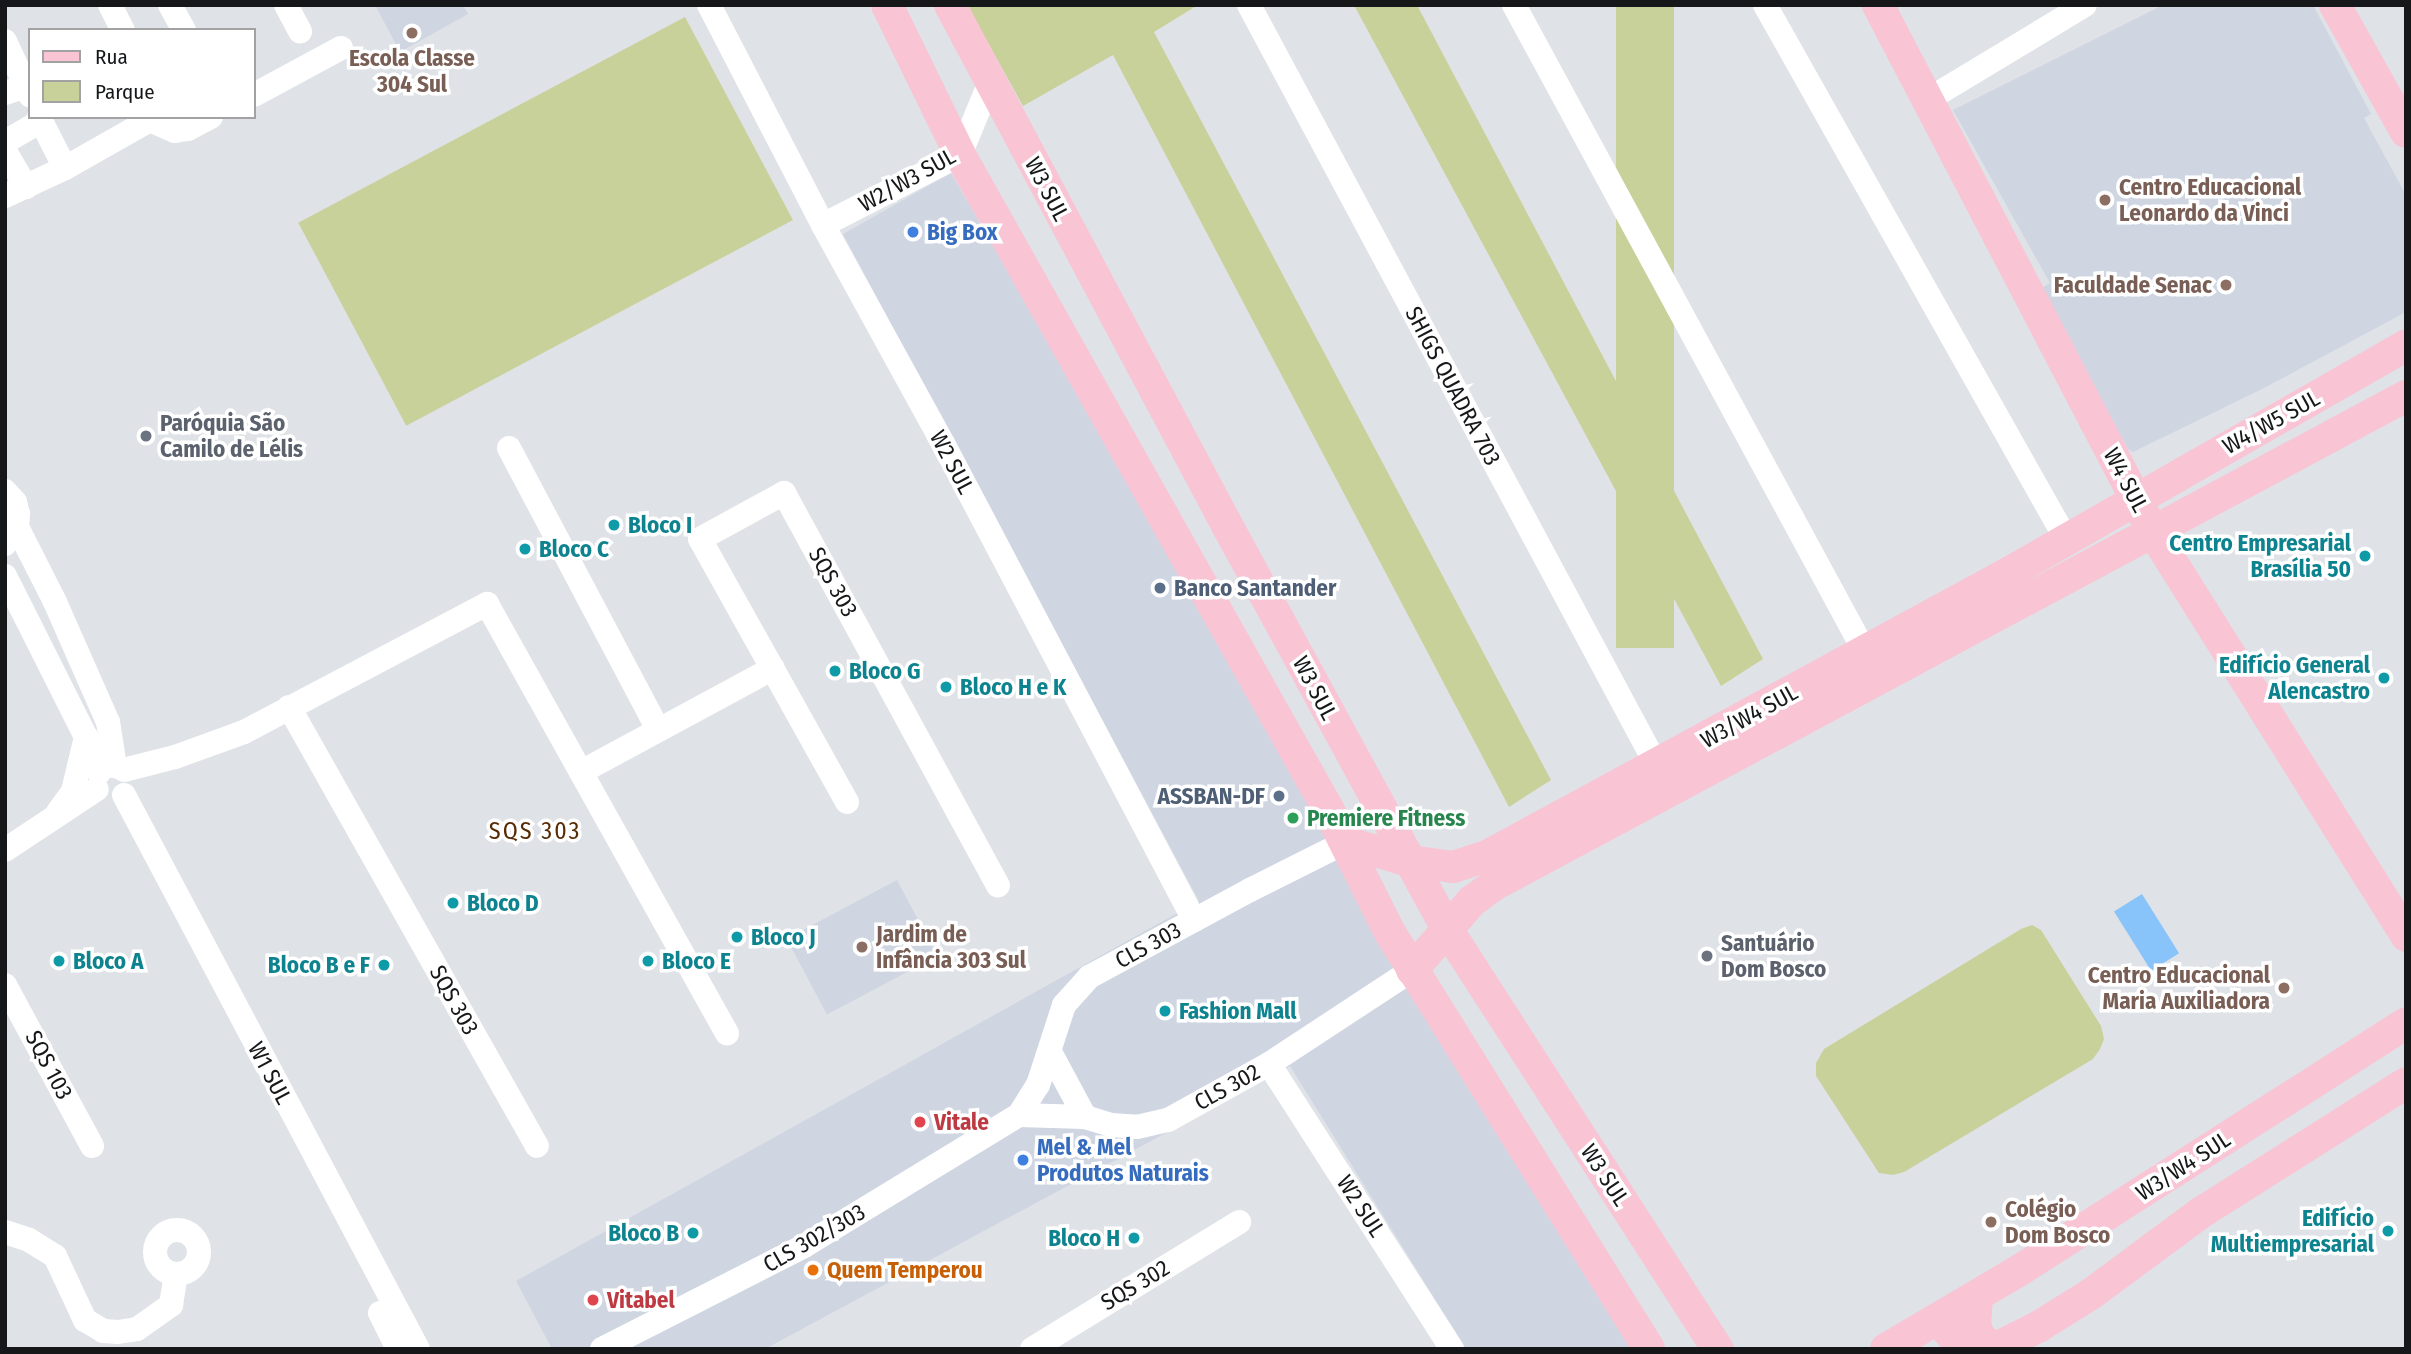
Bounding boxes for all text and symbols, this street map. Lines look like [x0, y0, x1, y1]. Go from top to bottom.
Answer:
marker: Escola Classe 304 Sul [404, 25, 420, 41]
legend [28, 28, 256, 119]
text: Rua [95, 44, 128, 70]
place label: Escola Classe 304 Sul [349, 44, 475, 98]
text: Parque [95, 79, 155, 105]
street label: W2/W3 SUL [854, 142, 960, 218]
street label: W3 SUL [1019, 152, 1075, 226]
place label: Centro Educacional Leonardo da Vinci [2119, 173, 2301, 227]
marker: Centro Educacional Leonardo da Vinci [2097, 192, 2113, 208]
place label: Big Box [927, 218, 998, 246]
marker: Big Box [905, 224, 921, 240]
place label: Faculdade Senac [2054, 271, 2212, 299]
marker: Faculdade Senac [2218, 277, 2234, 293]
street label: SHIGS QUADRA 703 [1400, 302, 1506, 470]
street label: W4/W5 SUL [2218, 384, 2324, 460]
place label: Paróquia São Camilo de Lélis [160, 409, 303, 463]
street label: W2 SUL [924, 426, 980, 498]
marker: Paróquia São Camilo de Lélis [138, 428, 154, 444]
street label: W4 SUL [2098, 443, 2154, 517]
place label: Bloco I [628, 511, 692, 539]
marker: Bloco I [606, 517, 622, 533]
place label: Centro Empresarial Brasília 50 [2169, 529, 2351, 583]
place label: Bloco C [539, 535, 609, 563]
marker: Bloco C [517, 541, 533, 557]
street label: SQS 303 [803, 542, 863, 622]
marker: Centro Empresarial Brasília 50 [2357, 548, 2373, 564]
place label: Banco Santander [1174, 574, 1336, 602]
marker: Banco Santander [1152, 580, 1168, 596]
street label: W3 SUL [1287, 651, 1343, 725]
place label: Edifício General Alencastro [2219, 651, 2370, 705]
place label: Bloco G [849, 657, 921, 685]
marker: Bloco G [827, 663, 843, 679]
marker: Edifício General Alencastro [2376, 670, 2392, 686]
place label: Bloco H e K [960, 673, 1066, 701]
street label: W3/W4 SUL [1696, 678, 1802, 754]
marker: Bloco H e K [938, 679, 954, 695]
place label: ASSBAN-DF [1157, 782, 1265, 810]
marker: ASSBAN-DF [1271, 788, 1287, 804]
place label: Premiere Fitness [1307, 804, 1465, 832]
marker: Premiere Fitness [1285, 810, 1301, 826]
district label: SQS 303 [490, 818, 580, 846]
place label: Bloco D [467, 889, 539, 917]
marker: Bloco D [445, 895, 461, 911]
street label: CLS 303 [1110, 916, 1186, 974]
place label: Jardim de Infância 303 Sul [876, 920, 1026, 974]
place label: Bloco J [751, 923, 816, 951]
marker: Bloco J [729, 929, 745, 945]
place label: Santuário Dom Bosco [1721, 929, 1826, 983]
marker: Jardim de Infância 303 Sul [854, 939, 870, 955]
place label: Bloco A [73, 947, 143, 975]
place label: Bloco E [662, 947, 731, 975]
marker: Santuário Dom Bosco [1699, 948, 1715, 964]
place label: Bloco B e F [268, 951, 370, 979]
marker: Bloco A [51, 953, 67, 969]
marker: Bloco E [640, 953, 656, 969]
marker: Bloco B e F [376, 957, 392, 973]
street label: SQS 303 [424, 960, 484, 1040]
place label: Centro Educacional Maria Auxiliadora [2088, 961, 2270, 1015]
marker: Centro Educacional Maria Auxiliadora [2276, 980, 2292, 996]
place label: Fashion Mall [1179, 997, 1297, 1025]
marker: Fashion Mall [1157, 1003, 1173, 1019]
street label: SQS 103 [20, 1026, 78, 1104]
street label: W1 SUL [242, 1037, 298, 1109]
street label: CLS 302 [1189, 1058, 1265, 1116]
place label: Vitale [934, 1108, 989, 1136]
marker: Vitale [912, 1114, 928, 1130]
street label: W3/W4 SUL [2131, 1125, 2235, 1207]
place label: Mel & Mel Produtos Naturais [1037, 1133, 1209, 1187]
street label: W3 SUL [1575, 1139, 1635, 1211]
marker: Mel & Mel Produtos Naturais [1015, 1152, 1031, 1168]
street label: W2 SUL [1331, 1170, 1391, 1242]
place label: Colégio Dom Bosco [2005, 1195, 2110, 1249]
street label: CLS 302/303 [758, 1198, 870, 1278]
place label: Edifício Multiempresarial [2211, 1204, 2374, 1258]
marker: Colégio Dom Bosco [1983, 1214, 1999, 1230]
place label: Bloco B [608, 1219, 679, 1247]
marker: Edifício Multiempresarial [2380, 1223, 2396, 1239]
place label: Bloco H [1048, 1224, 1120, 1252]
marker: Bloco B [685, 1225, 701, 1241]
marker: Bloco H [1126, 1230, 1142, 1246]
street label: SQS 302 [1096, 1254, 1174, 1316]
place label: Quem Temperou [827, 1256, 983, 1284]
marker: Quem Temperou [805, 1262, 821, 1278]
place label: Vitabel [607, 1286, 675, 1314]
marker: Vitabel [585, 1292, 601, 1308]

